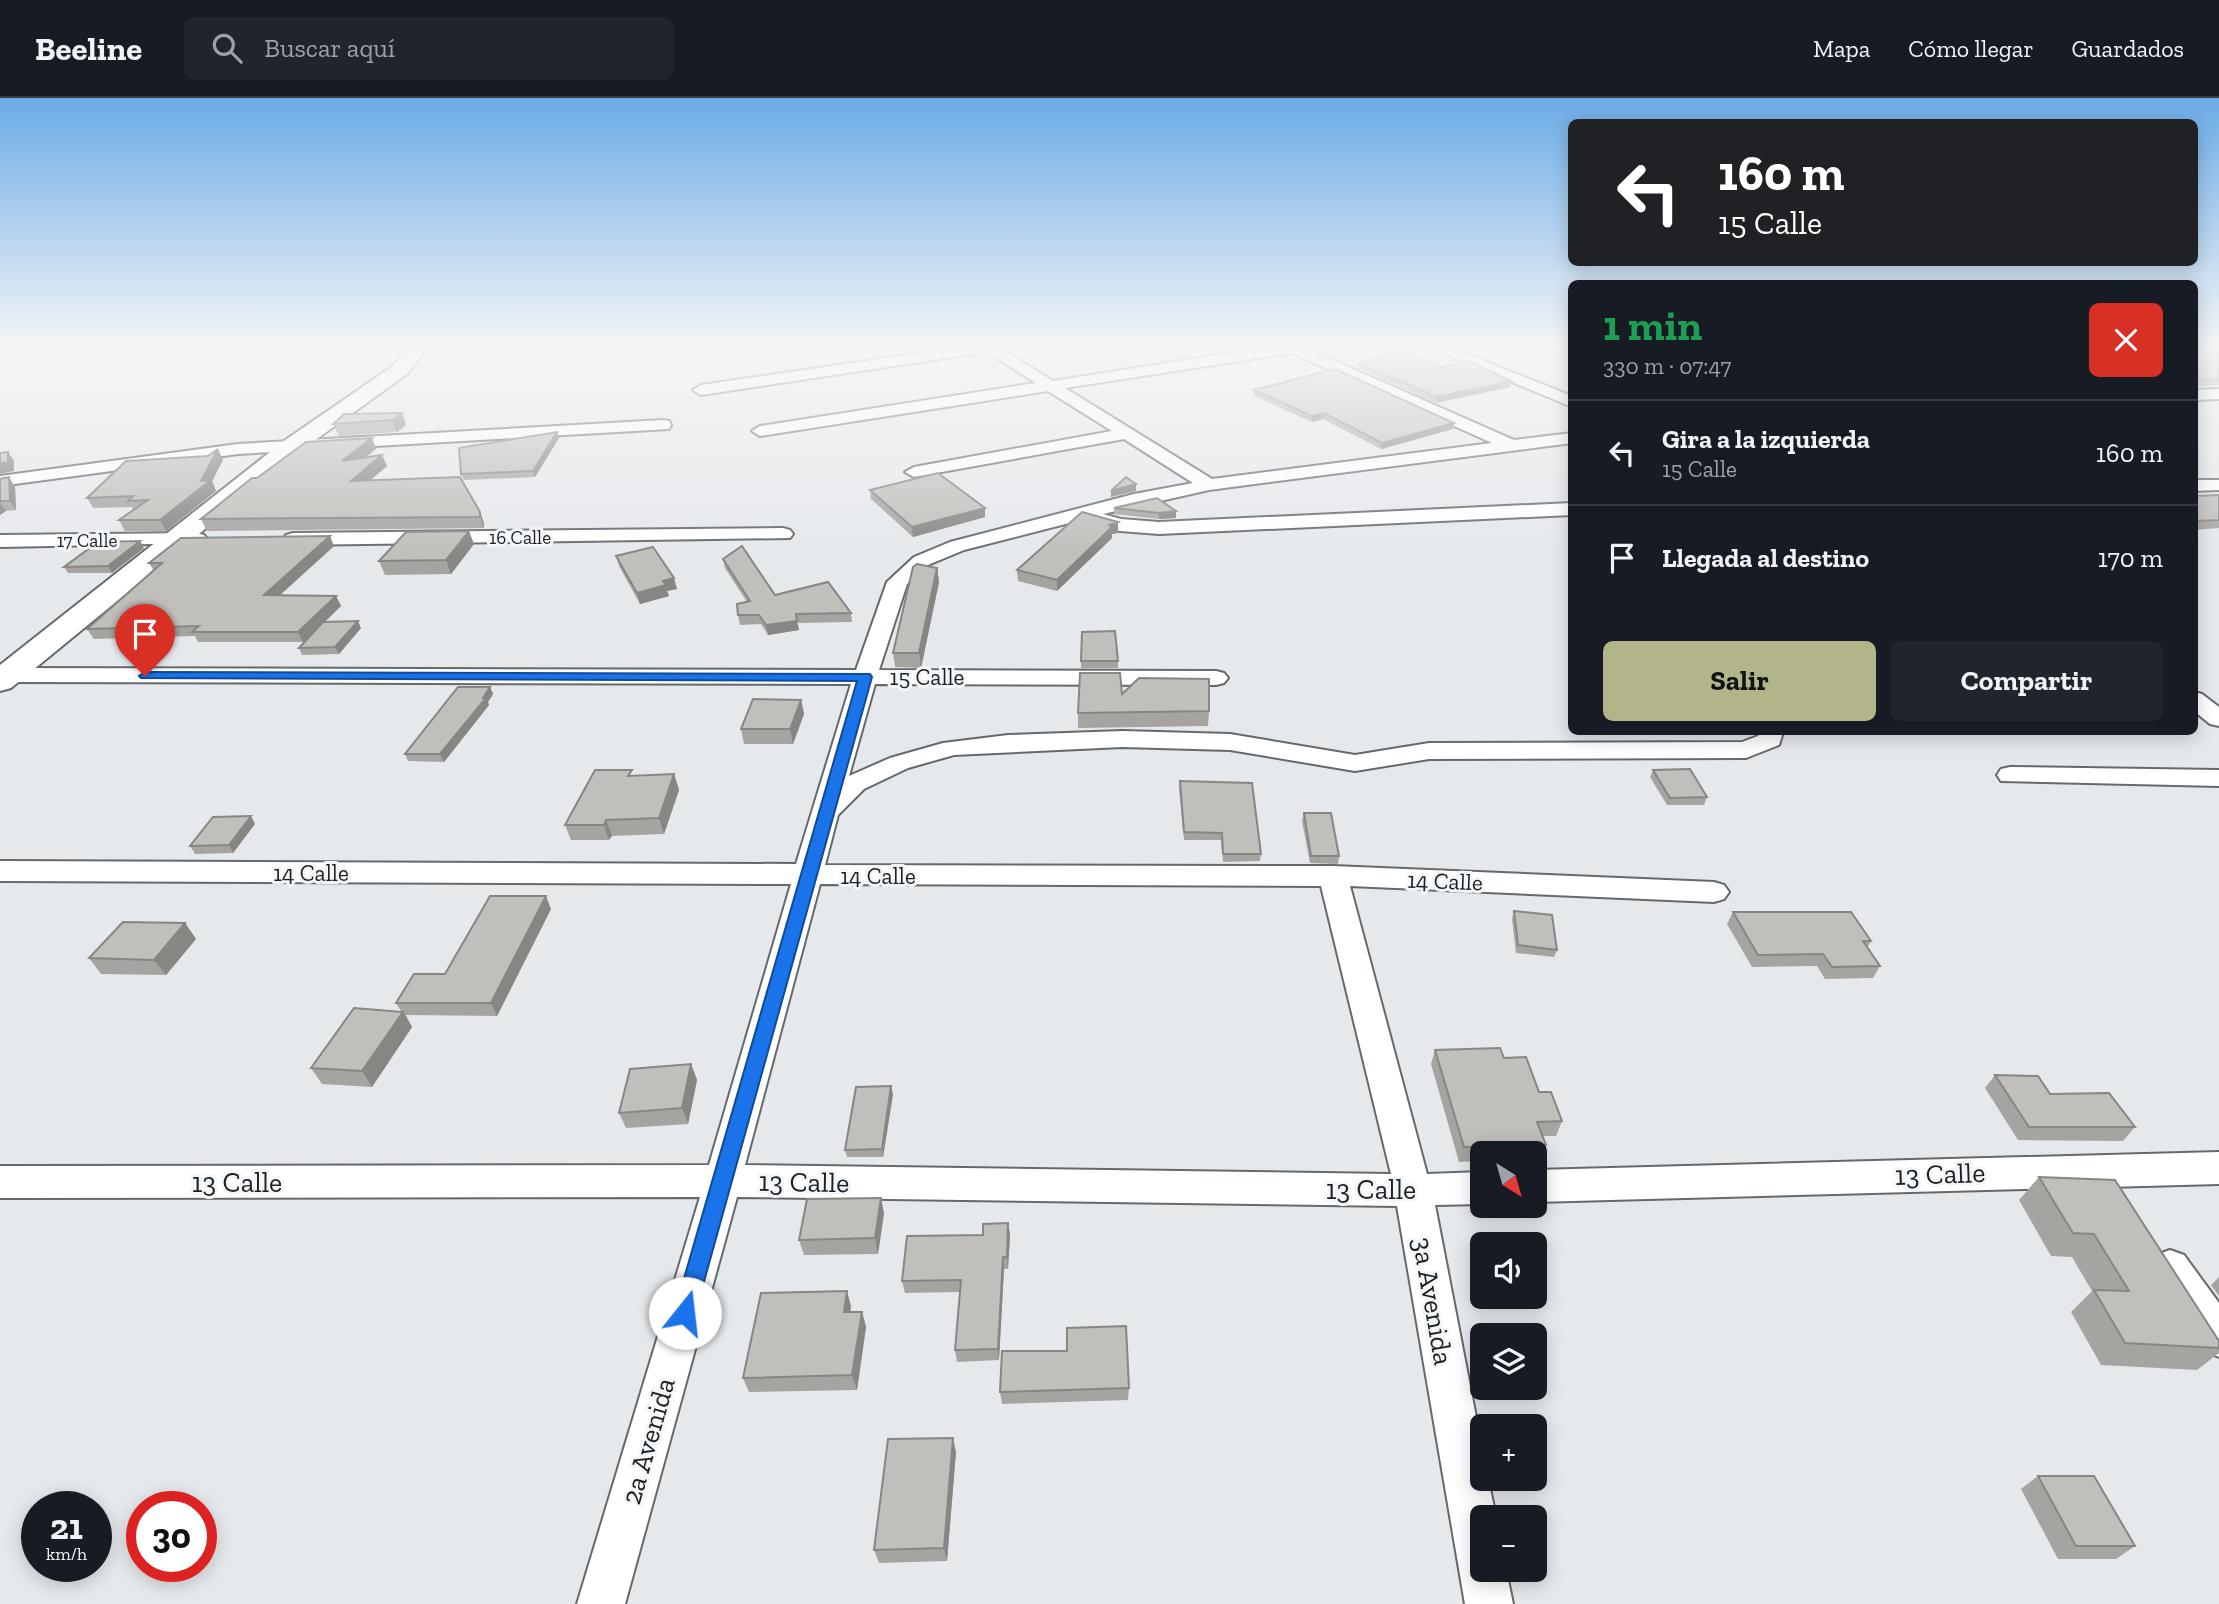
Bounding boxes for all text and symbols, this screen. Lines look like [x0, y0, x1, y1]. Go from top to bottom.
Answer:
search box [184, 17, 674, 80]
text: Beeline [35, 29, 142, 68]
icon: search [208, 29, 246, 67]
text: Buscar aquí [264, 32, 395, 64]
text: Mapa [1813, 34, 1870, 63]
text: Cómo llegar [1908, 34, 2034, 63]
text: Guardados [2072, 34, 2184, 63]
text: 160 m [1718, 144, 1844, 203]
icon: left [1603, 147, 1694, 238]
text: 15 Calle [1718, 204, 1822, 242]
text: 1 min [1603, 300, 1702, 351]
button: close [2089, 303, 2163, 377]
text: 330 m · 07:47 [1603, 352, 1731, 380]
text: Gira a la izquierda [1662, 423, 1870, 455]
icon: left [1603, 434, 1641, 472]
text: 160 m [2096, 437, 2163, 469]
text: 15 Calle [1662, 455, 1737, 483]
street label: 16 Calle [489, 526, 551, 549]
street label: 17 Calle [57, 529, 117, 552]
icon: arrive [1603, 539, 1641, 577]
text: Llegada al destino [1662, 542, 1869, 574]
text: 170 m [2098, 542, 2163, 574]
pin [115, 604, 175, 676]
icon: arrive [126, 615, 164, 653]
button: Salir [1603, 641, 1876, 721]
button: Compartir [1890, 641, 2163, 721]
street label: 15 Calle [890, 663, 964, 691]
street label: 14 Calle [273, 859, 349, 887]
street label: 14 Calle [840, 862, 916, 890]
street label: 14 Calle [1407, 866, 1483, 896]
north arrow [1470, 1141, 1547, 1218]
map controls [1470, 1141, 1547, 1582]
street label: 13 Calle [1894, 1156, 1986, 1192]
street label: 13 Calle [758, 1165, 850, 1199]
street label: 13 Calle [192, 1166, 282, 1199]
street label: 13 Calle [1326, 1173, 1416, 1206]
button: sound [1470, 1232, 1547, 1309]
street label: 3a Avenida [1406, 1234, 1461, 1368]
position arrow [648, 1276, 722, 1350]
button: layers [1470, 1323, 1547, 1400]
street label: 2a Avenida [614, 1374, 682, 1508]
button: + [1470, 1414, 1547, 1491]
speed limit sign: 30 [126, 1491, 217, 1582]
button: − [1470, 1505, 1547, 1582]
text: 21 [50, 1506, 83, 1548]
text: km/h [46, 1543, 87, 1565]

